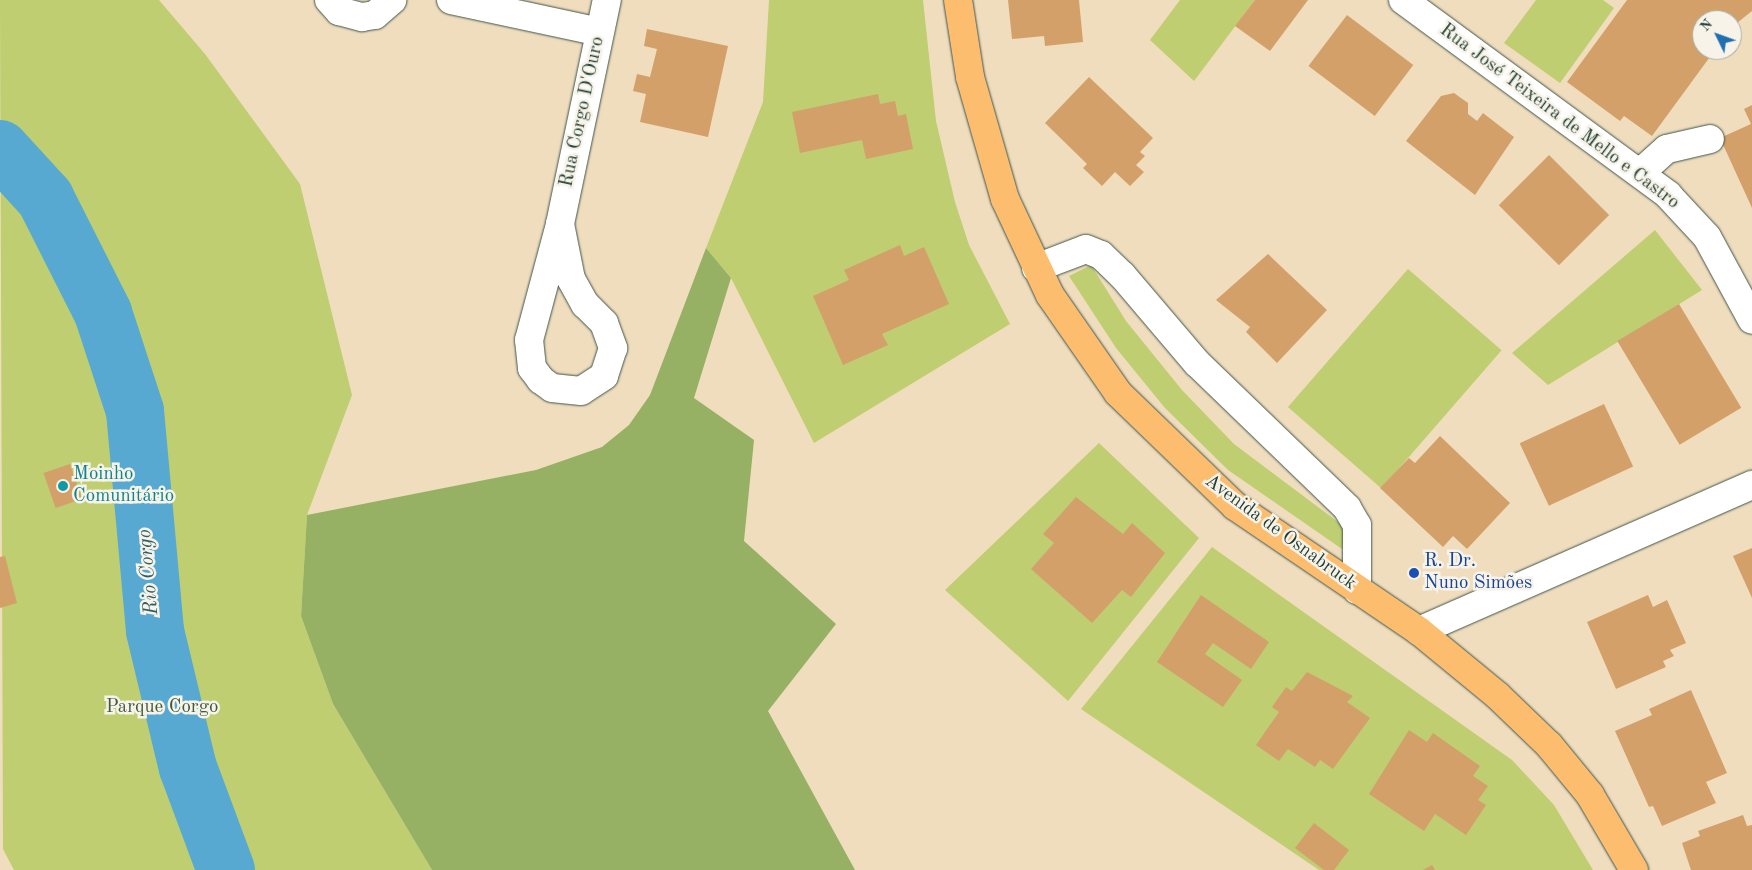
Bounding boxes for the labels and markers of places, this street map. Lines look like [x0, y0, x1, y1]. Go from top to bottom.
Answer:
place label: Moinho Comunitário [73, 464, 174, 508]
marker: Moinho Comunitário [57, 480, 69, 492]
place label: R. Dr. Nuno Simões [1424, 551, 1532, 595]
marker: R. Dr. Nuno Simões [1408, 567, 1420, 579]

